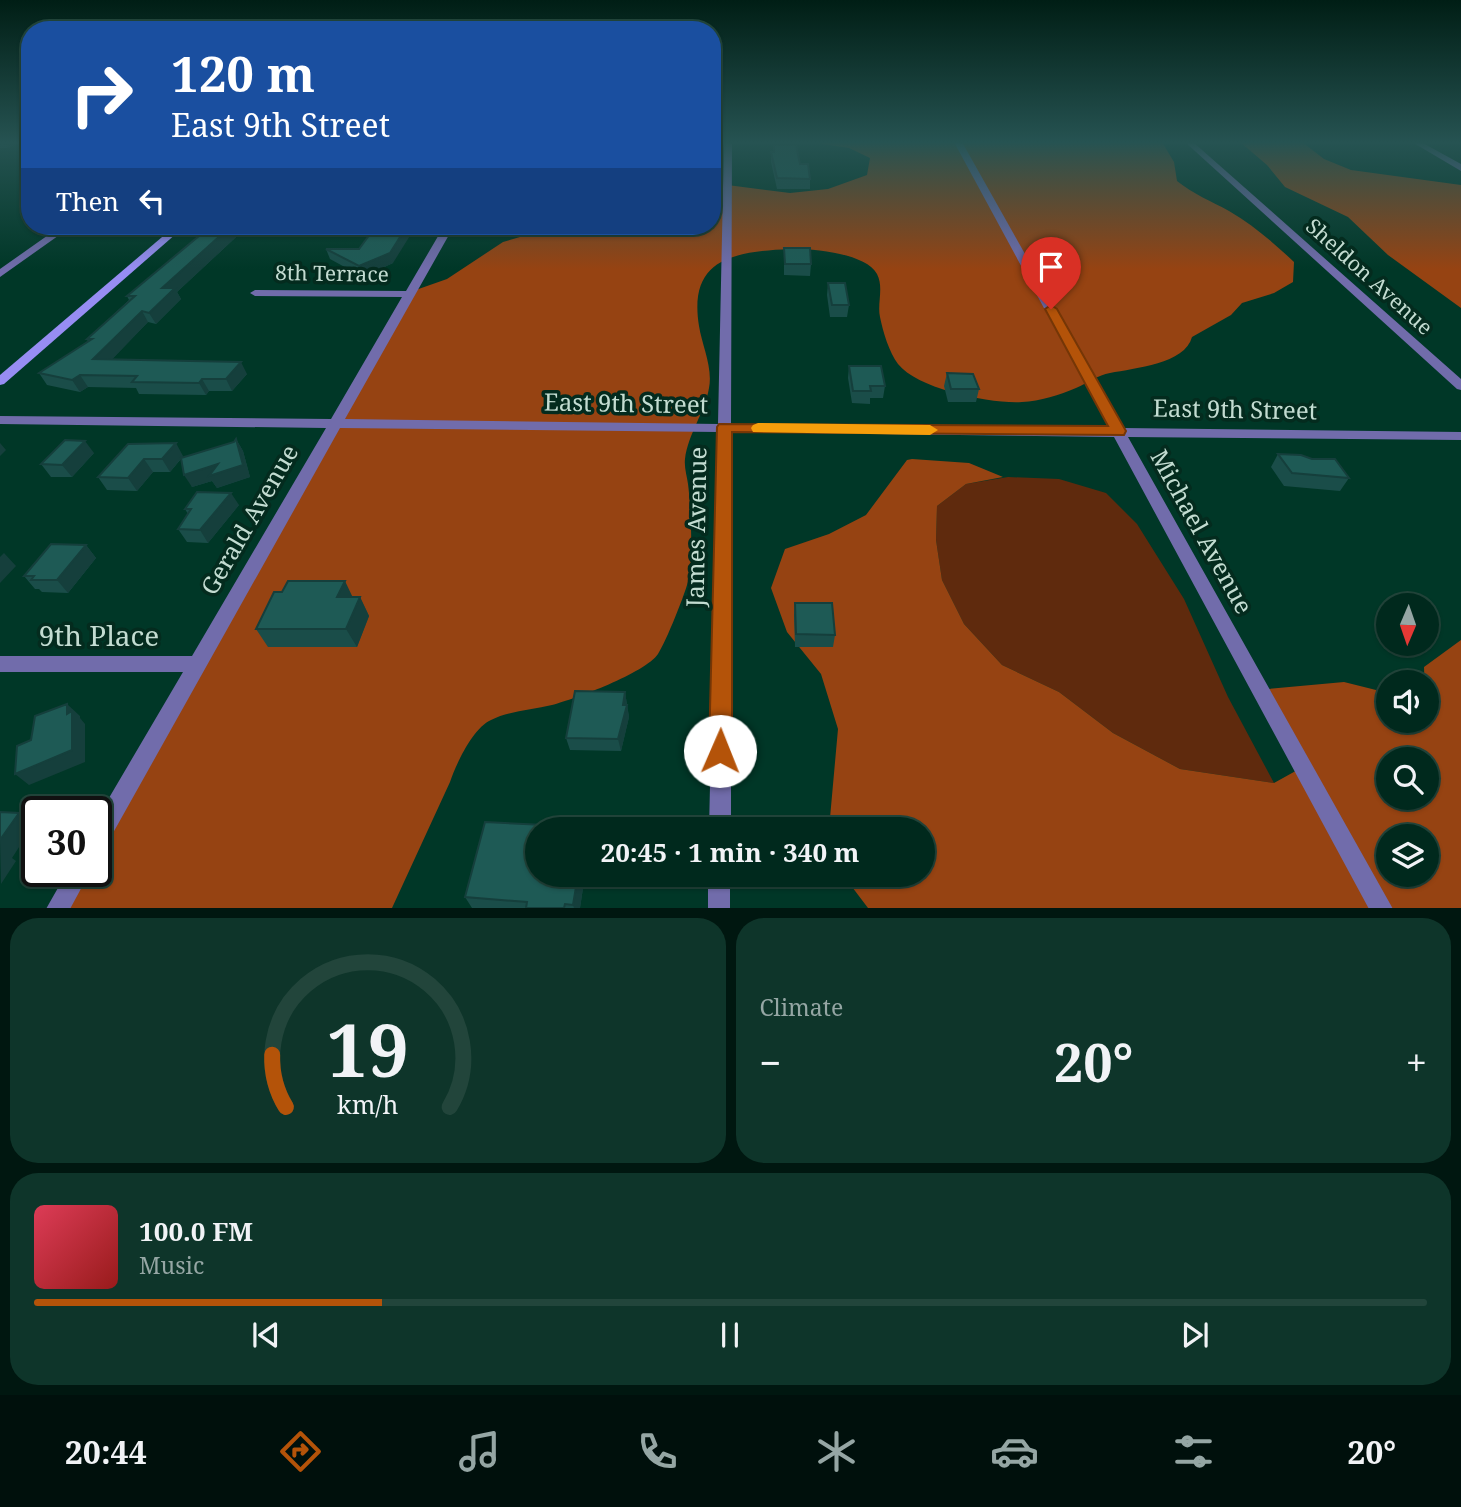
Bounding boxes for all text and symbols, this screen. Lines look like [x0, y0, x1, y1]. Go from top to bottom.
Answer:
text: 120 m [171, 40, 315, 106]
icon: right [56, 49, 147, 140]
text: East 9th Street [171, 103, 390, 146]
icon: left [133, 182, 171, 220]
text: Then [56, 183, 119, 219]
street label: Sheldon Avenue [1300, 212, 1439, 341]
pin [1021, 237, 1081, 309]
icon: arrive [1032, 248, 1070, 286]
street label: 8th Terrace [275, 258, 389, 288]
street label: East 9th Street [544, 385, 708, 420]
street label: East 9th Street [1153, 391, 1317, 426]
street label: Gerald Avenue [192, 438, 305, 600]
street label: Michael Avenue [1144, 443, 1261, 619]
street label: James Avenue [678, 446, 713, 608]
north arrow [1376, 593, 1438, 656]
map controls [1376, 593, 1439, 887]
street label: 9th Place [39, 616, 159, 654]
button: sound [1376, 670, 1439, 733]
position arrow [683, 714, 757, 788]
button: search [1376, 747, 1439, 810]
speed limit sign: 30 [21, 796, 112, 887]
button: layers [1376, 824, 1439, 887]
text: 20:45 · 1 min · 340 m [600, 834, 860, 870]
text: Climate [760, 991, 843, 1023]
text: 19 [327, 999, 409, 1098]
text: 20° [1054, 1026, 1133, 1097]
text: − [760, 1036, 782, 1088]
text: + [1406, 1036, 1427, 1088]
text: km/h [337, 1086, 399, 1120]
text: 100.0 FM [139, 1213, 253, 1249]
text: Music [139, 1249, 204, 1281]
icon: previous [247, 1316, 285, 1354]
icon: pause [711, 1316, 749, 1354]
icon: next [1176, 1316, 1214, 1354]
icon: directions [276, 1427, 325, 1476]
icon: music [455, 1427, 504, 1476]
icon: phone [633, 1427, 682, 1476]
icon: climate [812, 1427, 861, 1476]
icon: car [990, 1427, 1039, 1476]
icon: filters [1169, 1427, 1218, 1476]
text: 20:44 [65, 1430, 147, 1473]
text: 20° [1347, 1430, 1396, 1473]

